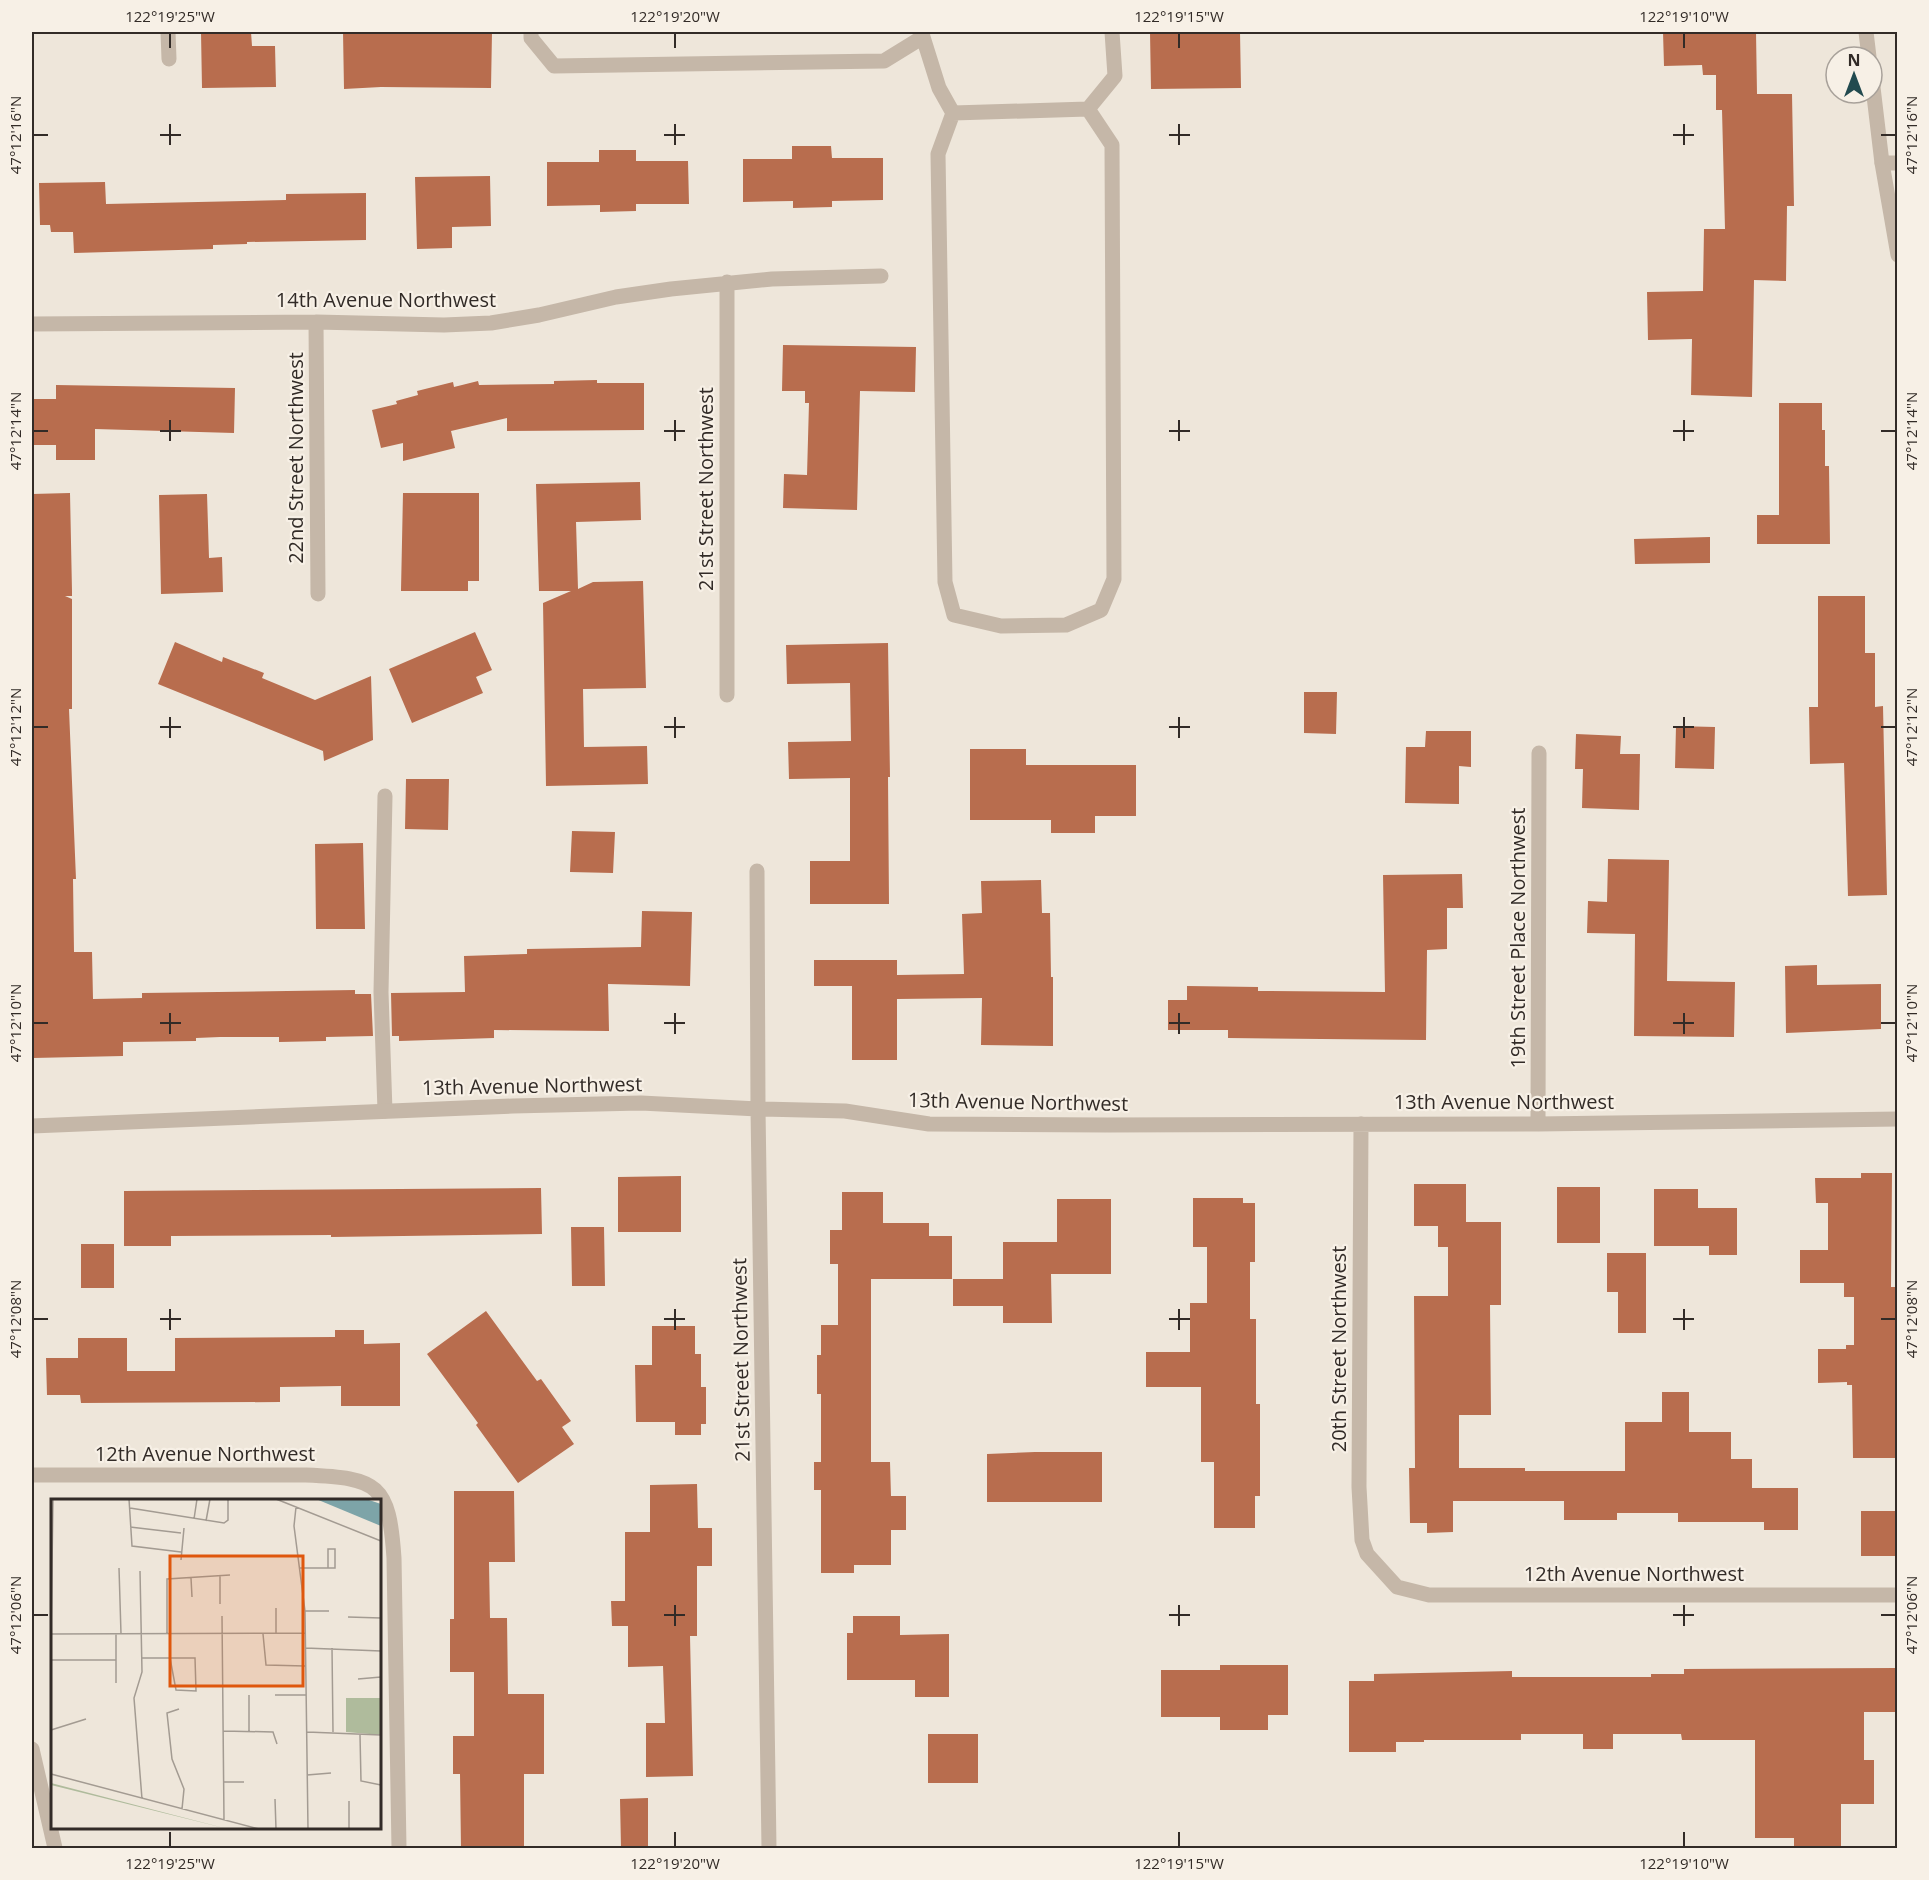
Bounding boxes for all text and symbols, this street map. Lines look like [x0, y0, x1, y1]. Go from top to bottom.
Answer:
text: 122°19'25"W [125, 6, 215, 26]
text: 122°19'20"W [630, 6, 720, 26]
text: 122°19'15"W [1134, 6, 1224, 26]
text: 122°19'10"W [1639, 6, 1729, 26]
north arrow [1824, 45, 1884, 105]
text: N [1847, 49, 1861, 71]
text: 47°12'16"N [5, 96, 25, 174]
text: 47°12'16"N [1901, 96, 1921, 174]
street label: 14th Avenue Northwest [276, 286, 496, 313]
street label: 22nd Street Northwest [282, 352, 309, 564]
street label: 21st Street Northwest [692, 387, 719, 591]
text: 47°12'14"N [5, 392, 25, 470]
text: 47°12'14"N [1901, 392, 1921, 470]
text: 47°12'12"N [5, 688, 25, 766]
text: 47°12'12"N [1901, 688, 1921, 766]
street label: 19th Street Place Northwest [1504, 808, 1531, 1068]
text: 47°12'10"N [5, 984, 25, 1062]
text: 47°12'10"N [1901, 984, 1921, 1062]
street label: 13th Avenue Northwest [422, 1070, 642, 1101]
street label: 13th Avenue Northwest [908, 1086, 1128, 1117]
street label: 13th Avenue Northwest [1394, 1088, 1614, 1115]
street label: 20th Street Northwest [1325, 1246, 1352, 1452]
street label: 21st Street Northwest [725, 1258, 756, 1462]
text: 47°12'08"N [5, 1280, 25, 1358]
text: 47°12'08"N [1901, 1280, 1921, 1358]
street label: 12th Avenue Northwest [95, 1440, 315, 1467]
inset map [51, 1499, 381, 1829]
street label: 12th Avenue Northwest [1524, 1560, 1744, 1587]
text: 47°12'06"N [5, 1576, 25, 1654]
text: 47°12'06"N [1901, 1576, 1921, 1654]
text: 122°19'25"W [125, 1853, 215, 1873]
text: 122°19'20"W [630, 1853, 720, 1873]
text: 122°19'15"W [1134, 1853, 1224, 1873]
text: 122°19'10"W [1639, 1853, 1729, 1873]

